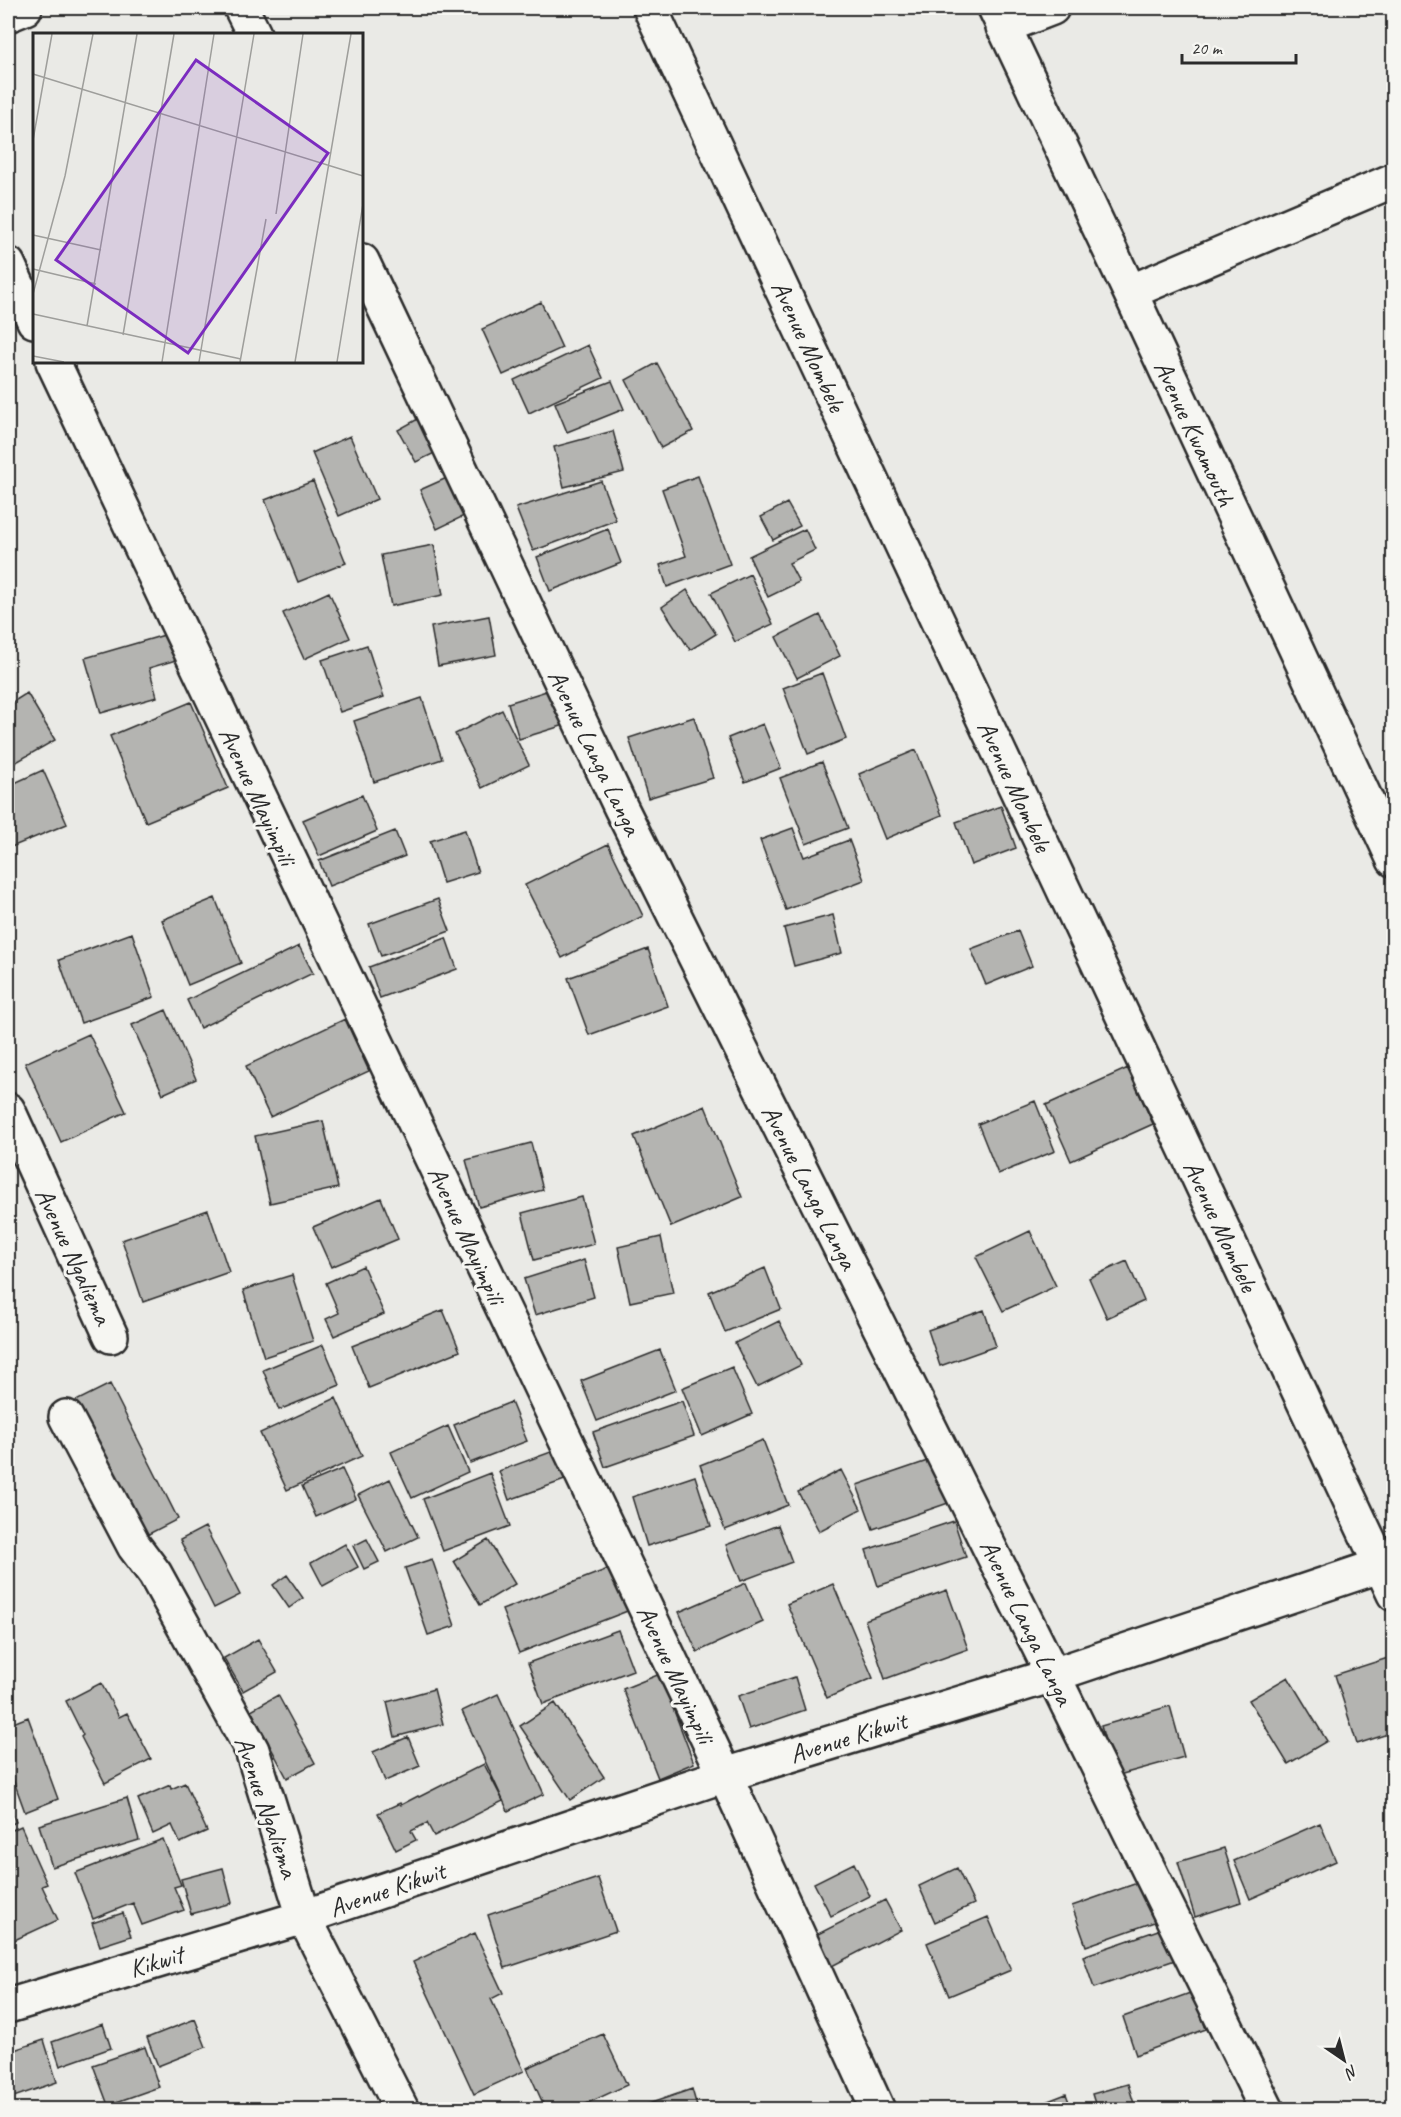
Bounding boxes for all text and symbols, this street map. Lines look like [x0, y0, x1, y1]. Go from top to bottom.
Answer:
scale bar [1182, 27, 1296, 65]
inset map [33, 33, 363, 363]
text: 20 m [1191, 37, 1224, 59]
street label: Avenue Mombele [764, 275, 854, 419]
street label: Avenue Kwamouth [1146, 355, 1243, 512]
street label: Avenue Langa Langa [540, 664, 650, 842]
street label: Avenue Mombele [970, 715, 1060, 859]
street label: Avenue Mayimpili [211, 722, 305, 873]
street label: Avenue Langa Langa [754, 1099, 866, 1276]
street label: Avenue Mombele [1176, 1155, 1266, 1299]
street label: Avenue Mayimpili [420, 1161, 514, 1312]
street label: Avenue Ngaliema [27, 1183, 120, 1331]
street label: Avenue Langa Langa [972, 1534, 1082, 1712]
street label: Avenue Mayimpili [629, 1600, 723, 1751]
street label: Avenue Kikwit [786, 1703, 913, 1771]
street label: Avenue Ngaliema [227, 1732, 307, 1884]
street label: Avenue Kikwit [325, 1853, 452, 1925]
street label: Kikwit [125, 1937, 190, 1985]
north arrow [1314, 2030, 1374, 2090]
text: N [1340, 2060, 1362, 2084]

